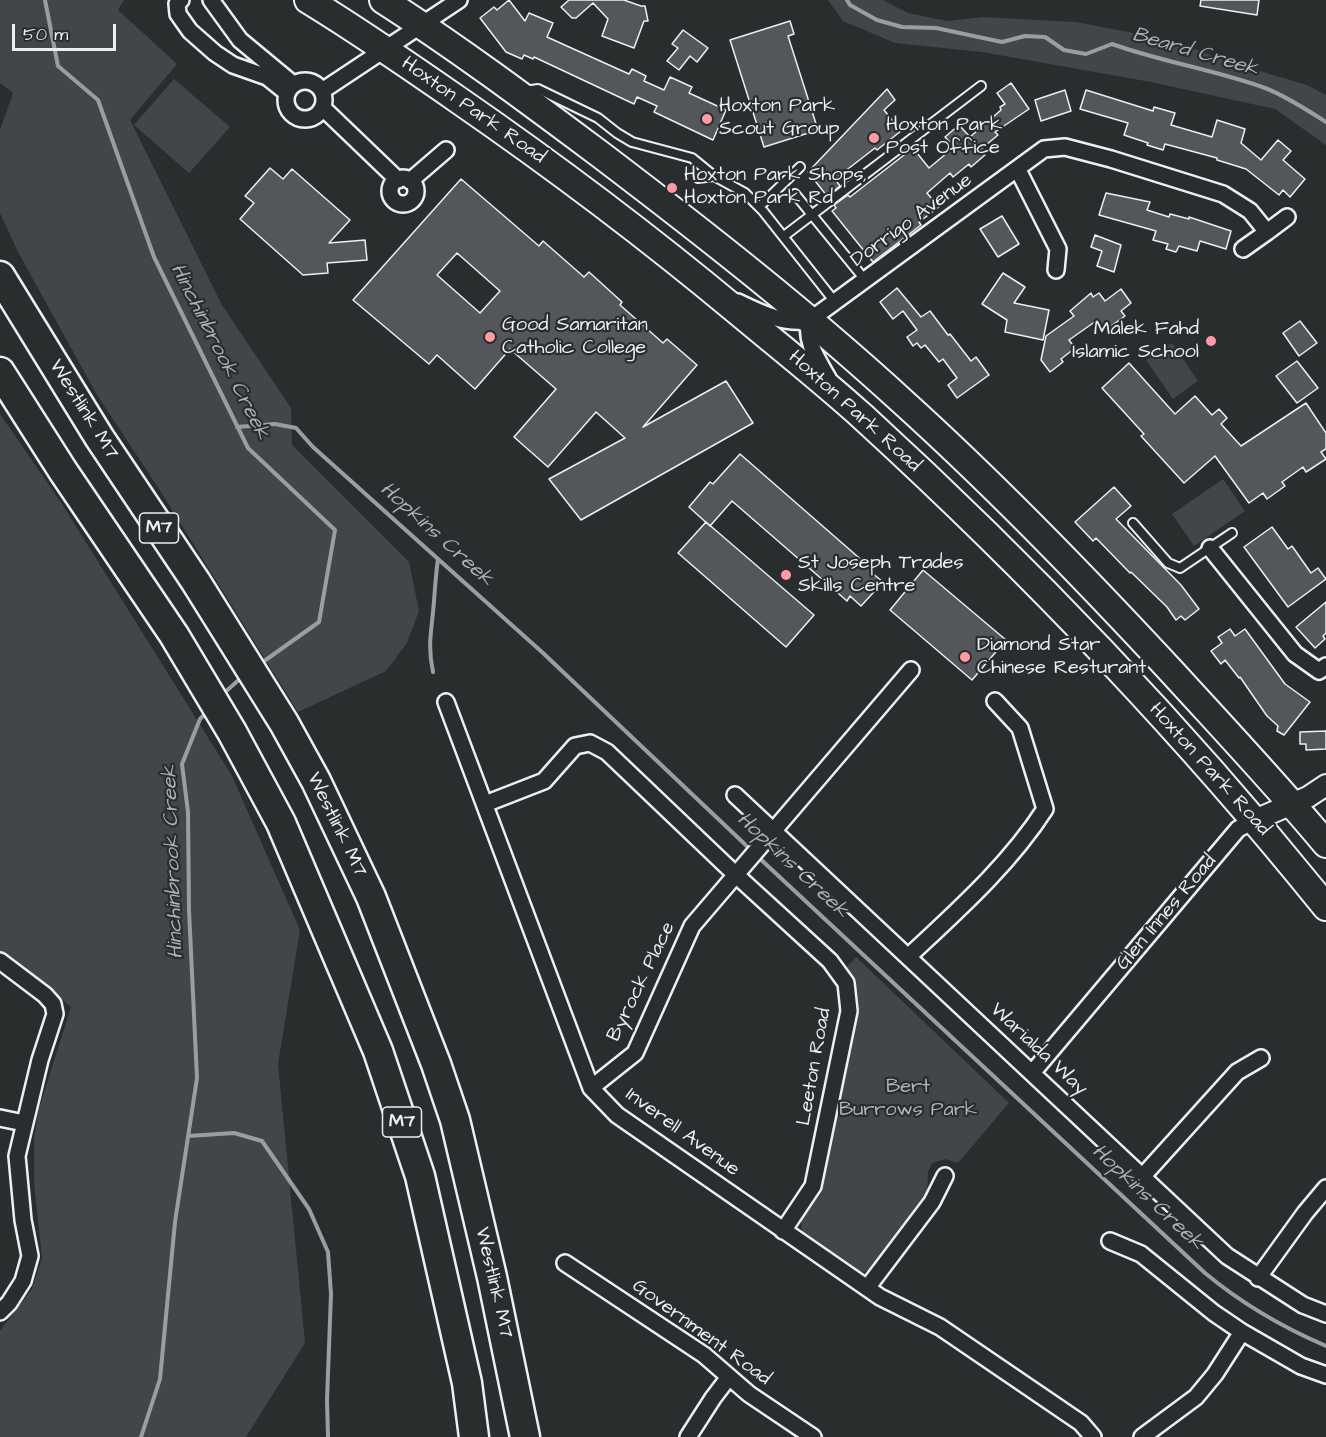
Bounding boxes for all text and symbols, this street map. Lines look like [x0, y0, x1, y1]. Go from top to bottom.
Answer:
scale bar [15, 12, 118, 50]
text: 50 m [23, 22, 68, 47]
water label: Beard Creek [1129, 23, 1261, 83]
street label: Hoxton Park Road [396, 52, 550, 170]
place label: Hoxton Park Scout Group [719, 95, 839, 142]
marker: Hoxton Park Scout Group [700, 112, 714, 126]
place label: Hoxton Park Post Office [886, 114, 1002, 161]
marker: Hoxton Park Post Office [867, 131, 881, 145]
place label: Hoxton Park Shops, Hoxton Park Rd [684, 164, 867, 211]
street label: Dorrigo Avenue [847, 169, 977, 273]
marker: Hoxton Park Shops, Hoxton Park Rd [665, 181, 679, 195]
water label: Hinchinbrook Creek [164, 260, 274, 444]
place label: Good Samaritan Catholic College [502, 314, 648, 361]
place label: Malek Fahd Islamic School [1072, 318, 1199, 365]
marker: Good Samaritan Catholic College [483, 330, 497, 344]
marker: Malek Fahd Islamic School [1204, 334, 1218, 348]
street label: Hoxton Park Road [783, 346, 925, 478]
street label: Westlink M7 [43, 356, 123, 464]
water label: Hopkins Creek [374, 478, 498, 592]
road number: M7 [140, 513, 178, 543]
place label: St Joseph Trades Skills Centre [798, 552, 963, 599]
marker: St Joseph Trades Skills Centre [779, 568, 793, 582]
place label: Diamond Star Chinese Resturant [977, 634, 1146, 681]
marker: Diamond Star Chinese Resturant [958, 650, 972, 664]
street label: Hoxton Park Road [1143, 699, 1275, 841]
water label: Hinchinbrook Creek [158, 765, 190, 959]
street label: Westlink M7 [300, 769, 372, 881]
water label: Hopkins Creek [731, 808, 853, 924]
street label: Glen Innes Road [1112, 850, 1222, 976]
street label: Byrock Place [603, 918, 681, 1046]
street label: Warialda Way [984, 999, 1092, 1101]
street label: Leeton Road [793, 1006, 837, 1128]
park label: Bert Burrows Park [839, 1076, 977, 1123]
street label: Inverell Avenue [620, 1084, 744, 1182]
road number: M7 [382, 1107, 422, 1137]
water label: Hopkins Creek [1086, 1140, 1208, 1256]
street label: Westlink M7 [469, 1225, 517, 1341]
street label: Government Road [627, 1275, 775, 1391]

